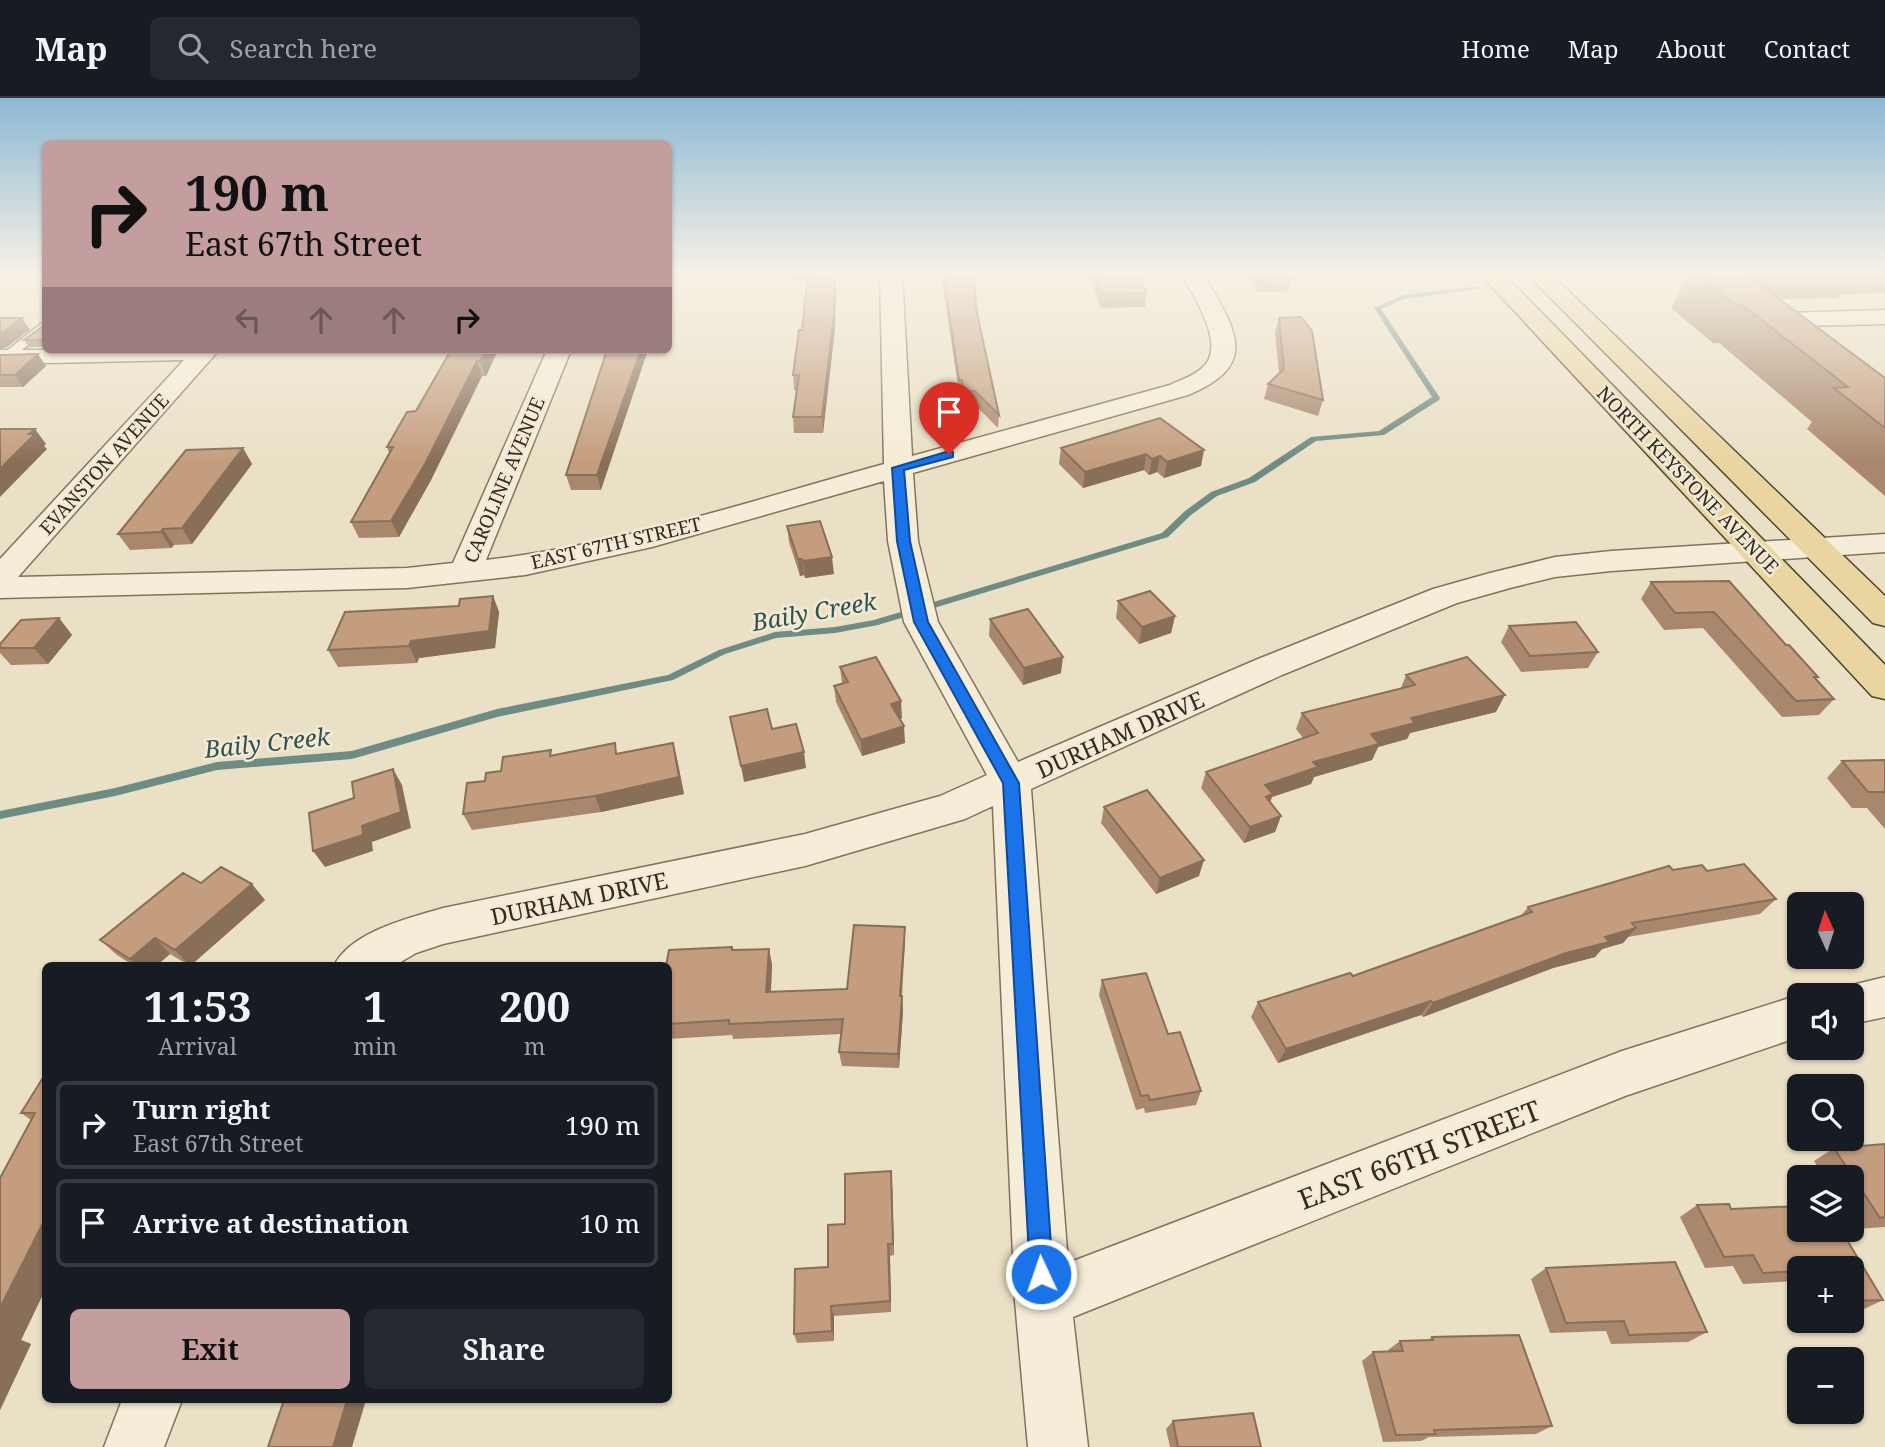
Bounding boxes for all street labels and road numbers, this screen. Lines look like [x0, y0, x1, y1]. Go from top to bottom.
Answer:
street label: NORTH KEYSTONE AVENUE [1591, 380, 1785, 580]
street label: EVANSTON AVENUE [33, 388, 175, 540]
street label: CAROLINE AVENUE [457, 393, 551, 567]
street label: EAST 67TH STREET [528, 511, 704, 575]
street label: DURHAM DRIVE [1031, 683, 1209, 785]
street label: DURHAM DRIVE [487, 864, 671, 932]
street label: EAST 66TH STREET [1292, 1090, 1546, 1218]

